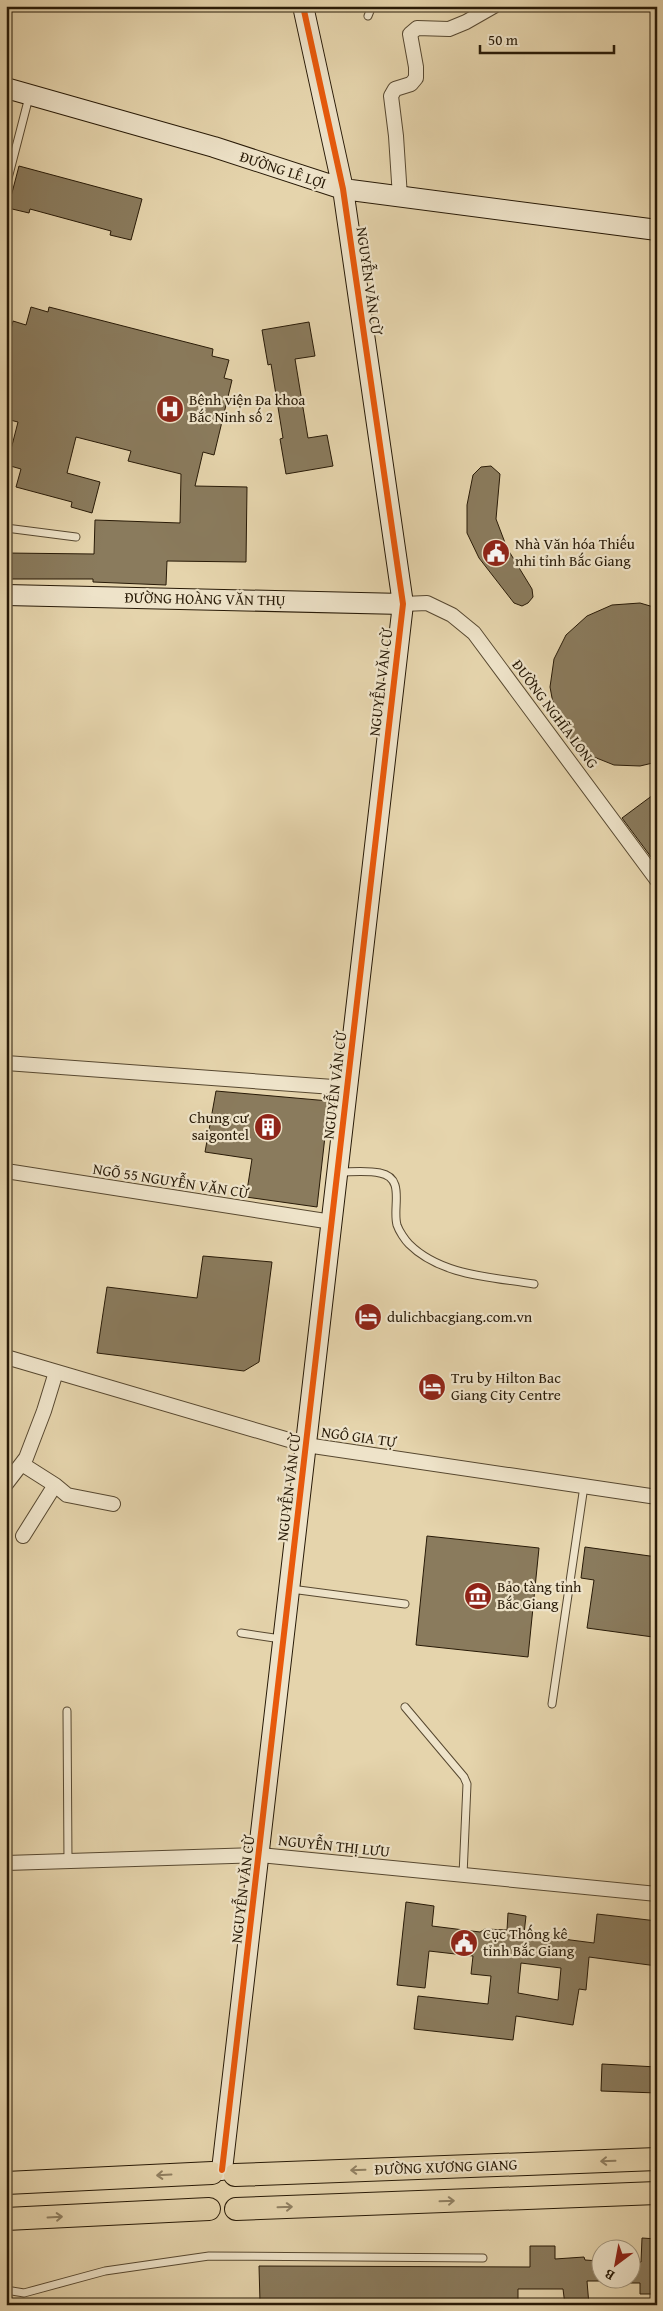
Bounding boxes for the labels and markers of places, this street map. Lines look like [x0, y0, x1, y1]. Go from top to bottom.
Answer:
place label: Bệnh viện Đa khoa Bắc Ninh số 2 [189, 389, 305, 427]
hospital icon: Bệnh viện Đa khoa Bắc Ninh số 2 [155, 394, 185, 424]
place label: Nhà Văn hóa Thiếu nhi tỉnh Bắc Giang [515, 533, 636, 571]
public building icon: Nhà Văn hóa Thiếu nhi tỉnh Bắc Giang [481, 538, 511, 568]
place label: Chung cư saigontel [189, 1107, 249, 1145]
building icon: Chung cư saigontel [253, 1112, 283, 1142]
hotel icon: dulichbacgiang.com.vn [353, 1302, 383, 1332]
place label: dulichbacgiang.com.vn [387, 1306, 533, 1327]
place label: Tru by Hilton Bac Giang City Centre [451, 1367, 561, 1405]
hotel icon: Tru by Hilton Bac Giang City Centre [417, 1372, 447, 1402]
place label: Bảo tàng tỉnh Bắc Giang [497, 1576, 582, 1614]
museum icon: Bảo tàng tỉnh Bắc Giang [463, 1581, 493, 1611]
place label: Cục Thống kê tỉnh Bắc Giang [483, 1923, 575, 1961]
public building icon: Cục Thống kê tỉnh Bắc Giang [449, 1928, 479, 1958]

